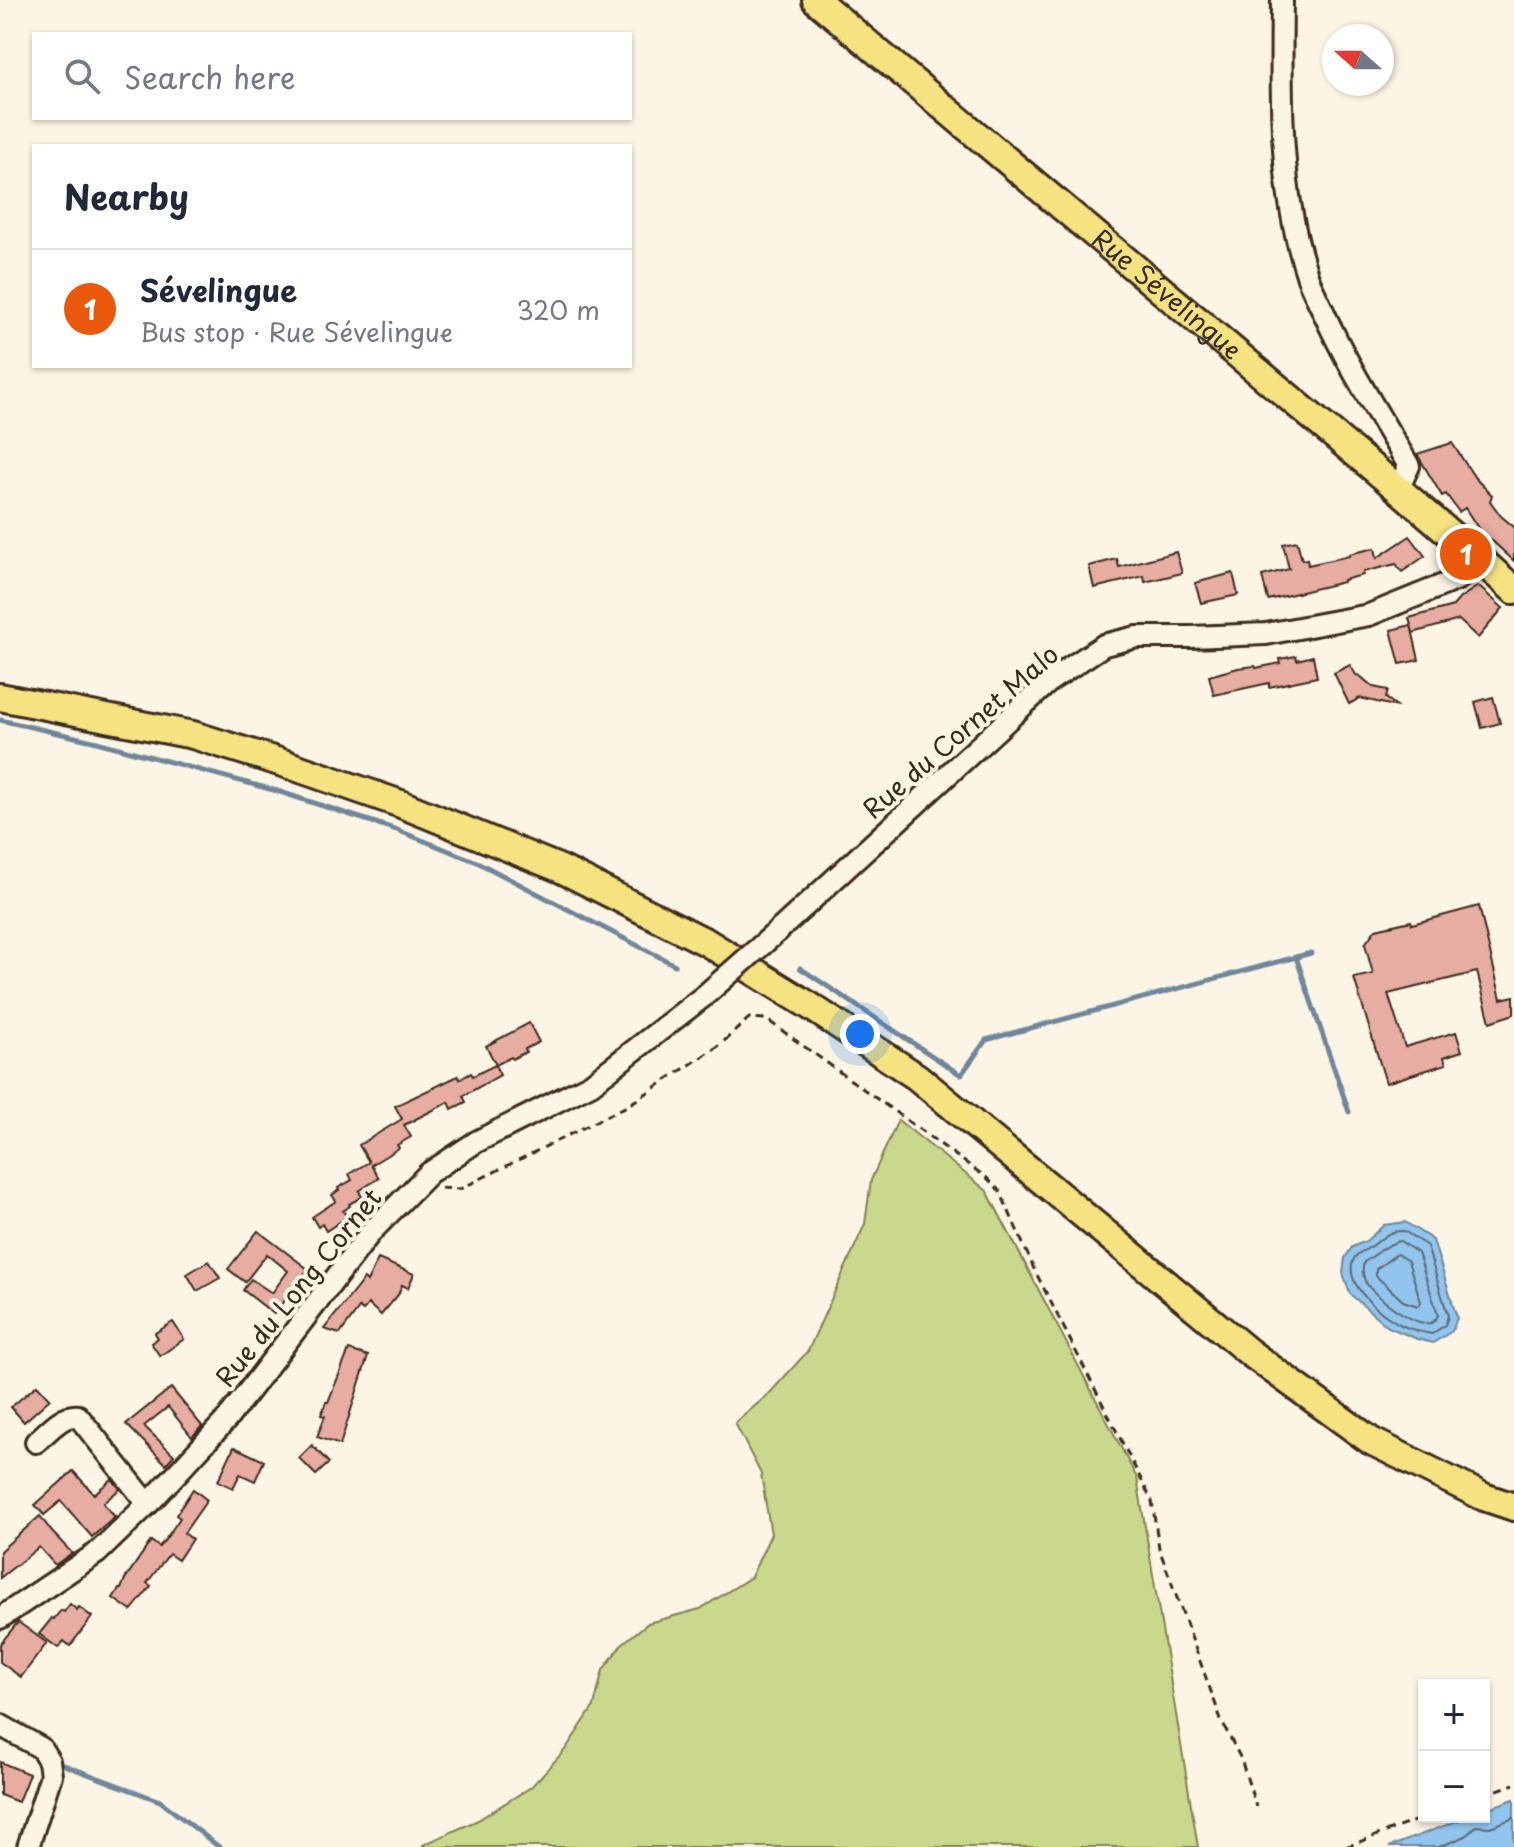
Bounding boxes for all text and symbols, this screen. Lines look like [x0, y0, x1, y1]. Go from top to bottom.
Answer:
north arrow [1322, 24, 1394, 96]
search box [32, 32, 632, 120]
icon: search [60, 54, 104, 98]
text: Search here [124, 54, 296, 99]
text: Nearby [64, 170, 189, 222]
street label: Rue Sévelingue [1084, 219, 1251, 368]
text: Sévelingue [140, 267, 297, 312]
text: 1 [84, 290, 96, 329]
text: 320 m [516, 290, 600, 329]
text: Bus stop · Rue Sévelingue [140, 312, 453, 351]
pin: 1 [1440, 524, 1492, 584]
street label: Rue du Cornet Malo [853, 635, 1067, 827]
your location [840, 1014, 880, 1054]
street label: Rue du Long Cornet [205, 1179, 390, 1395]
map controls [1418, 1679, 1490, 1823]
button: + [1418, 1679, 1490, 1751]
button: − [1418, 1751, 1490, 1823]

